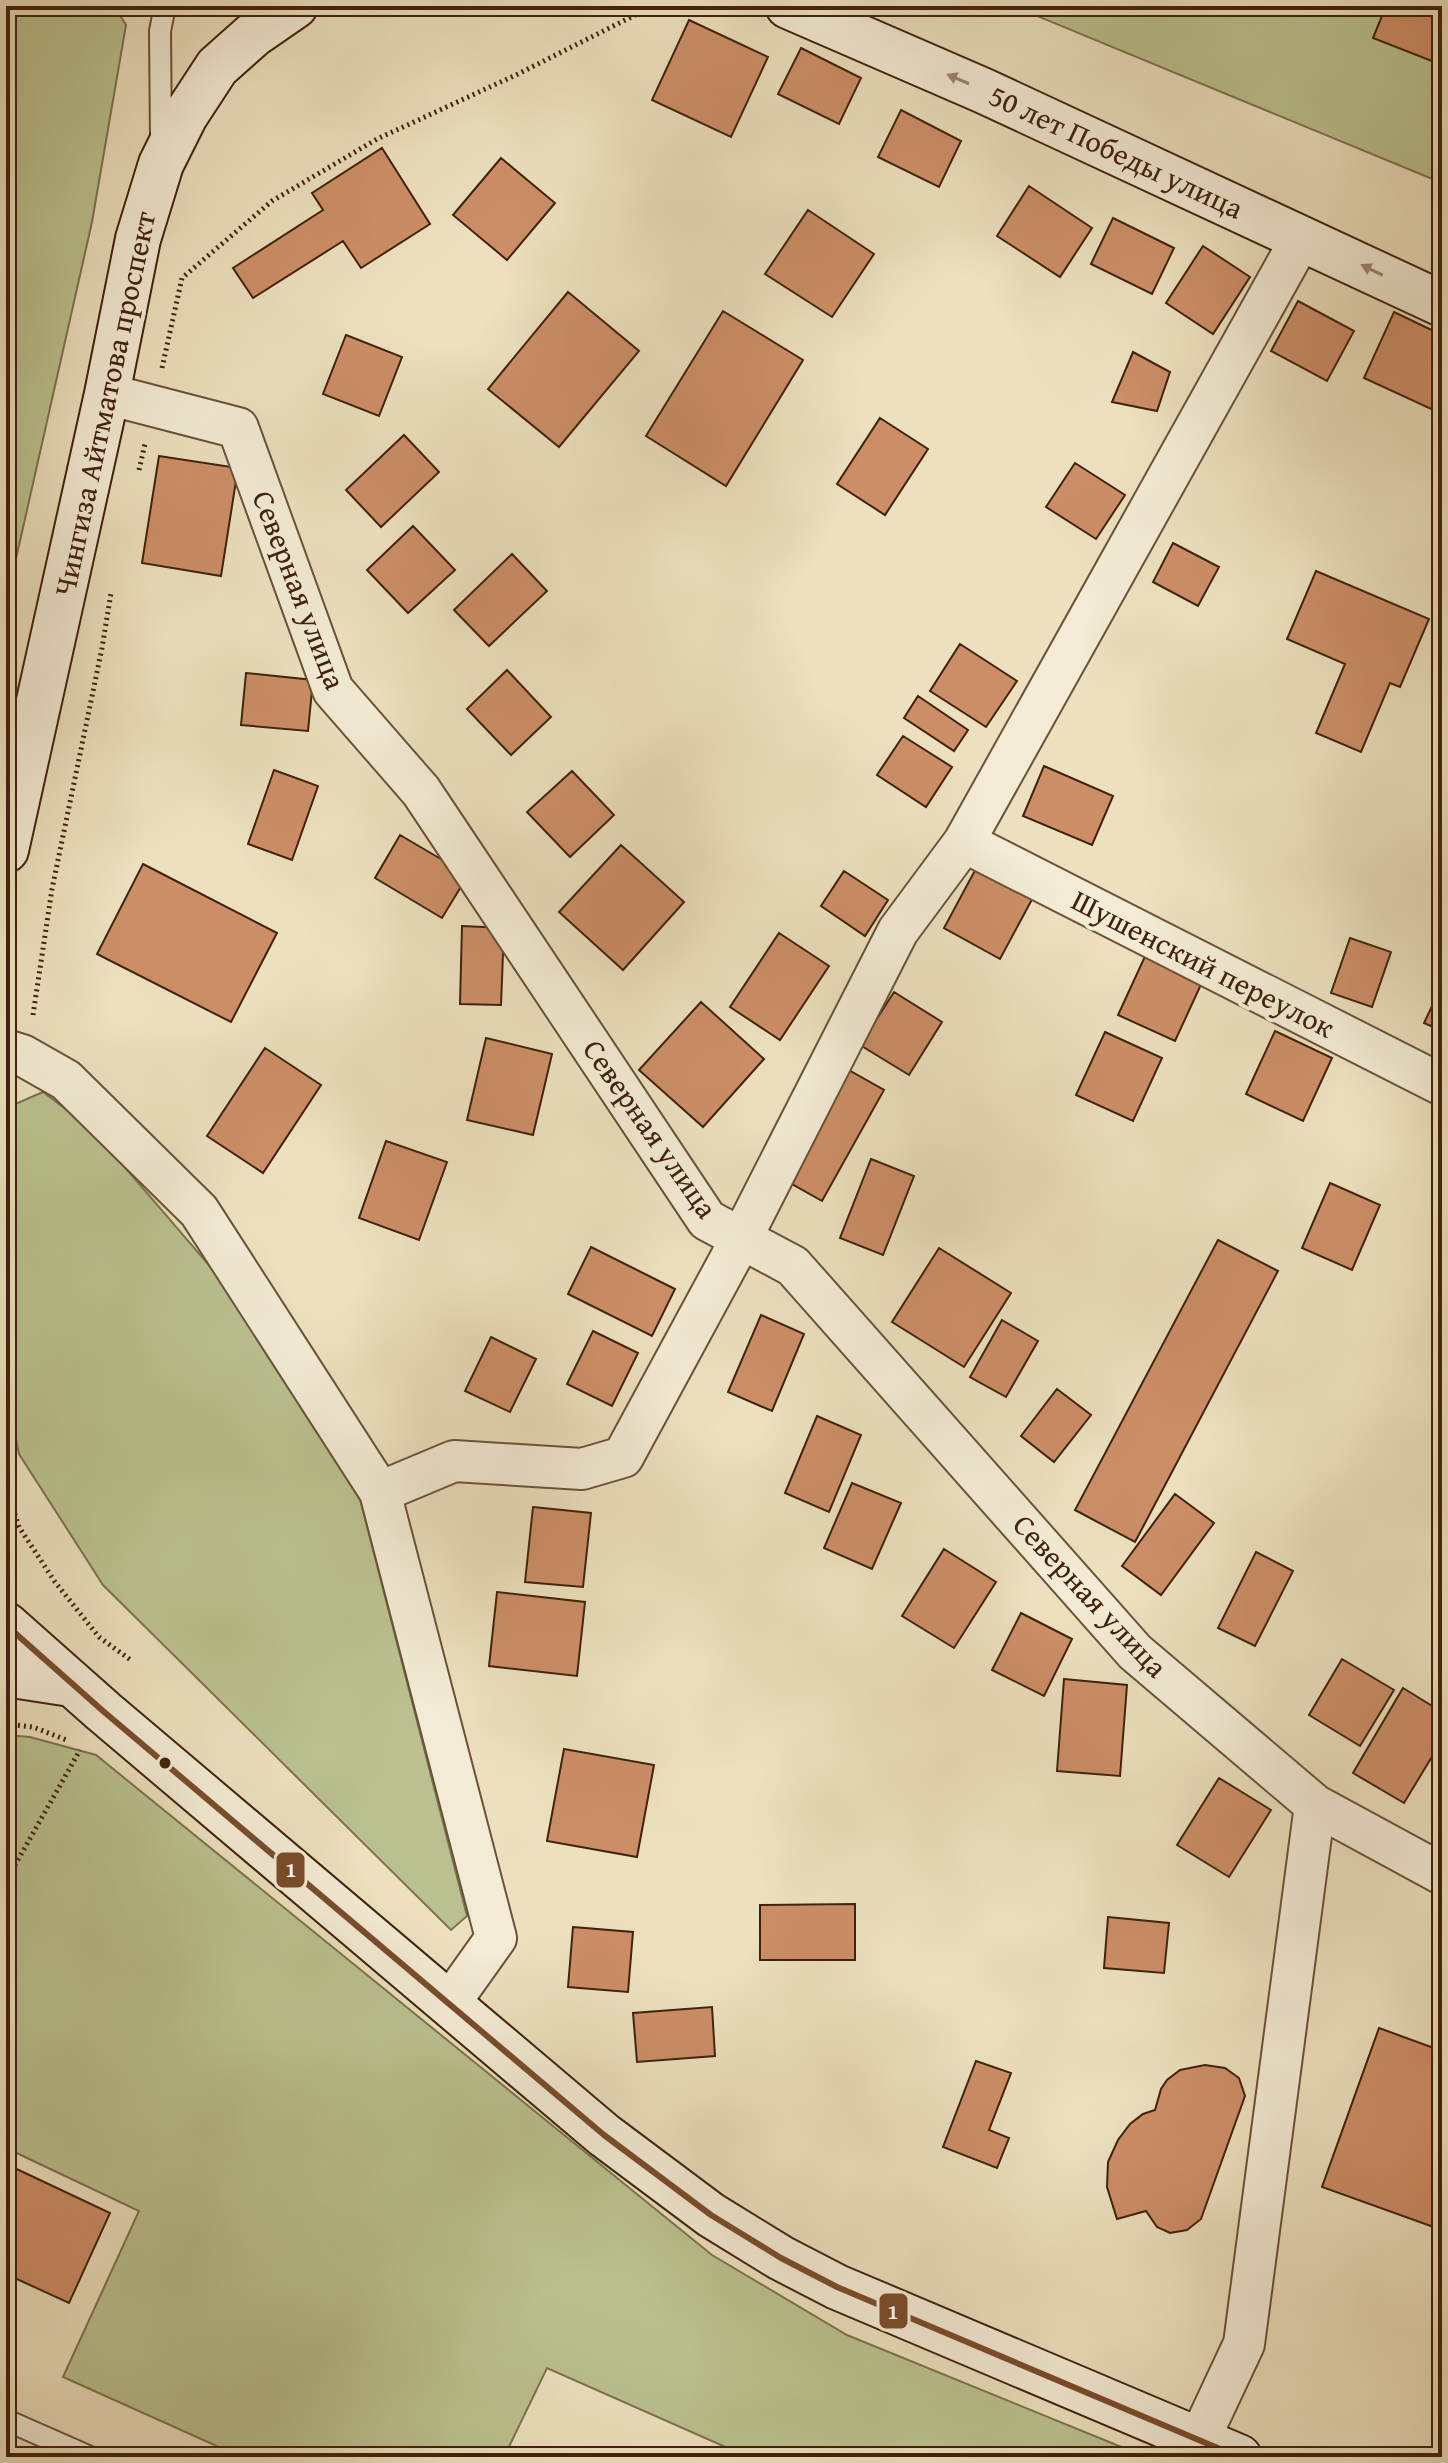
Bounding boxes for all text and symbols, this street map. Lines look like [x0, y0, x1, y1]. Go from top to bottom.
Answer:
one-way arrow [946, 73, 970, 86]
street label: 50 лет Победы улица [982, 73, 1252, 230]
street label: Чингиза Айтматова проспект [42, 207, 166, 600]
one-way arrow [1360, 263, 1383, 277]
street label: Северная улица [242, 484, 358, 696]
street label: Шушенский переулок [1064, 878, 1343, 1049]
street label: Северная улица [573, 1030, 729, 1228]
street label: Северная улица [1003, 1504, 1179, 1688]
unlabelled marker [157, 1755, 173, 1771]
line badge: 1 [275, 1851, 306, 1889]
text: 1 [285, 1853, 297, 1885]
line badge: 1 [878, 2292, 909, 2330]
text: 1 [887, 2295, 899, 2327]

